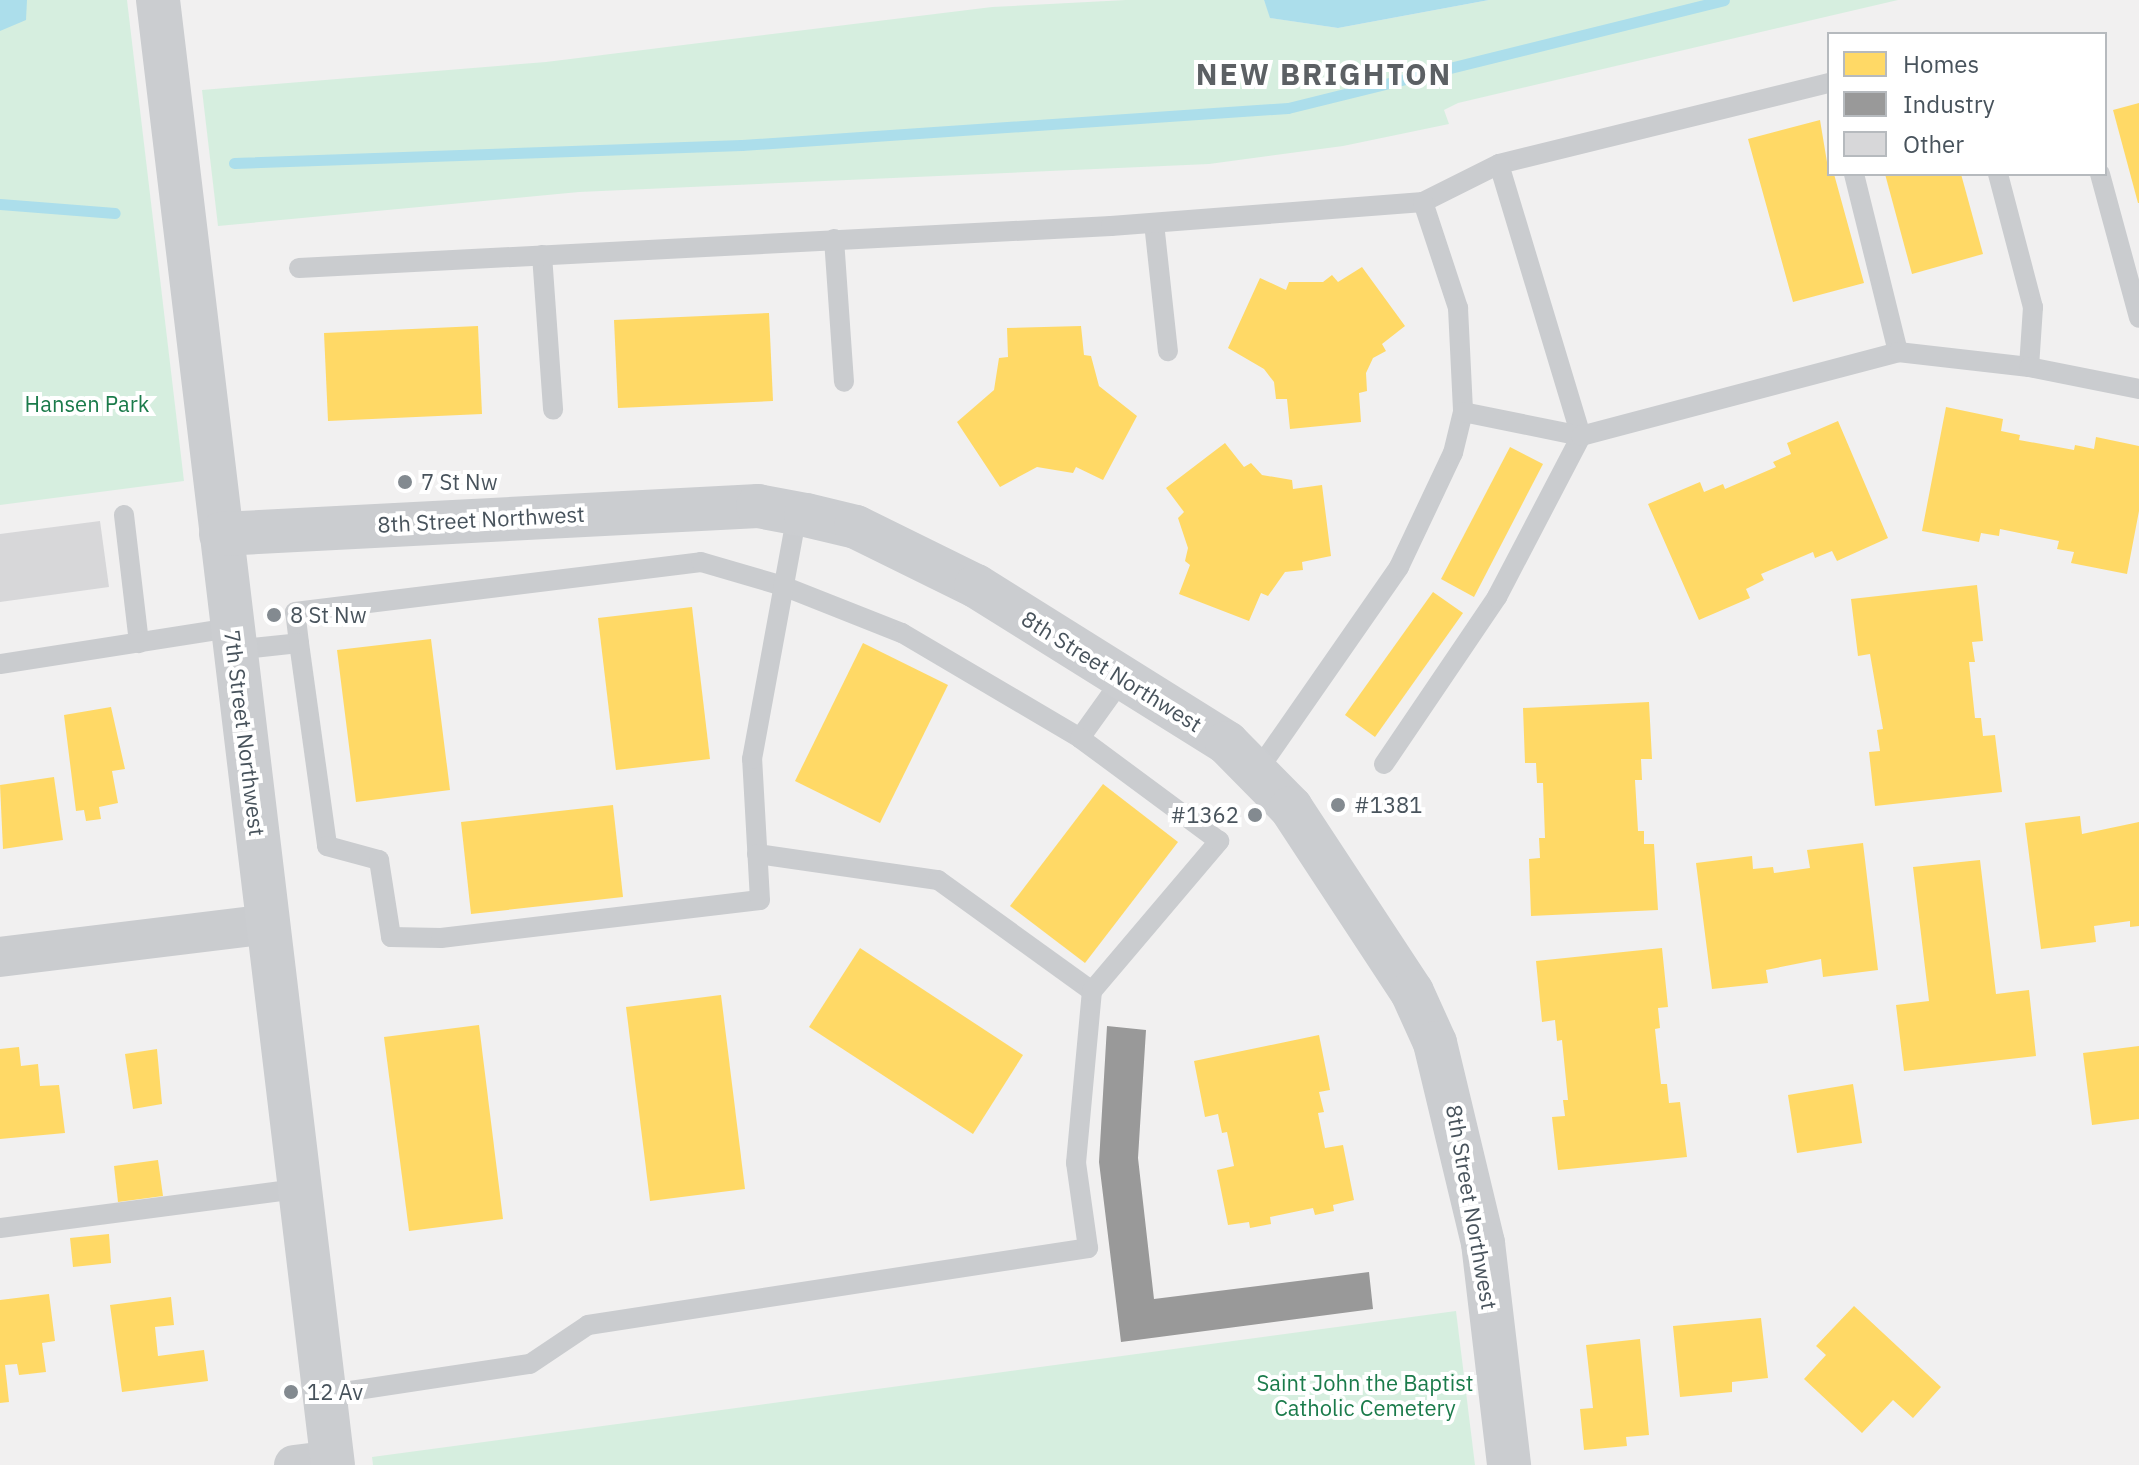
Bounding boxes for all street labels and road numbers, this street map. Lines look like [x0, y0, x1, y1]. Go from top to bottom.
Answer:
street label: 8th Street Northwest [377, 500, 585, 538]
street label: 8th Street Northwest [1017, 605, 1207, 737]
street label: 7th Street Northwest [219, 628, 271, 838]
street label: 8th Street Northwest [1441, 1103, 1503, 1311]

